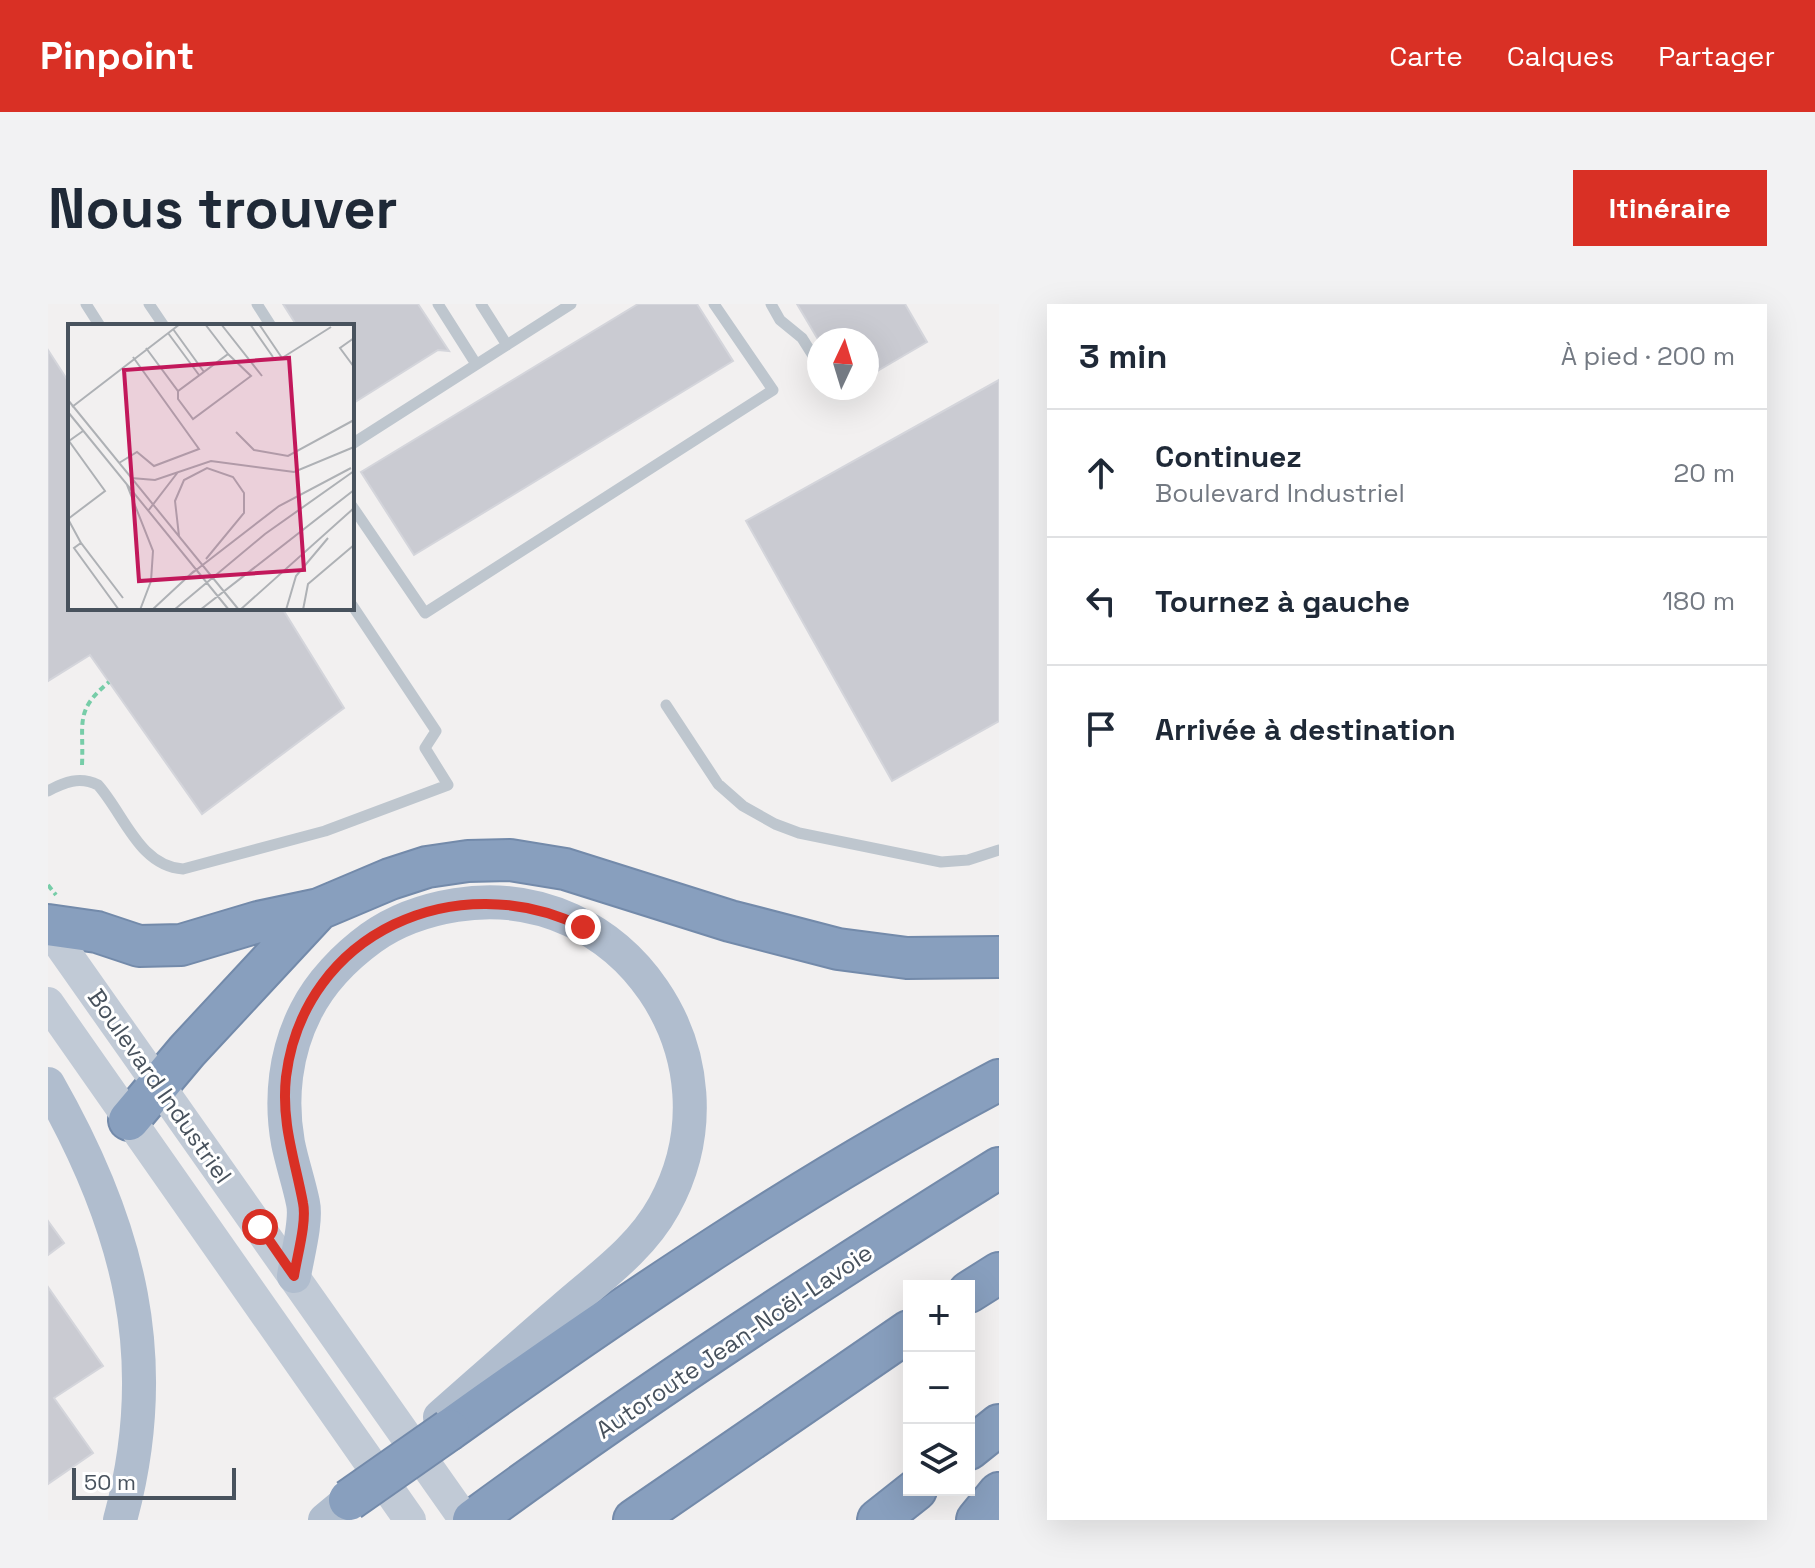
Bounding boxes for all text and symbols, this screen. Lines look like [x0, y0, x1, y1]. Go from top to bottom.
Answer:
text: Pinpoint [40, 32, 194, 80]
text: Carte [1389, 38, 1463, 74]
text: Calques [1507, 38, 1614, 74]
text: Partager [1658, 38, 1775, 74]
button: Itinéraire [1573, 170, 1767, 246]
text: Nous trouver [48, 173, 398, 244]
inset map [68, 324, 354, 610]
north arrow [807, 328, 879, 400]
text: 3 min [1079, 335, 1167, 378]
text: À pied · 200 m [1561, 339, 1735, 373]
text: Continuez [1155, 437, 1302, 476]
icon: ahead [1079, 451, 1123, 495]
text: 20 m [1674, 456, 1735, 490]
text: Boulevard Industriel [1155, 476, 1405, 510]
icon: left [1079, 579, 1123, 623]
text: Tournez à gauche [1155, 582, 1410, 621]
text: 180 m [1662, 584, 1735, 618]
icon: arrive [1079, 707, 1123, 751]
text: Arrivée à destination [1155, 710, 1456, 749]
route end [565, 909, 601, 945]
street label: Boulevard Industriel [81, 983, 239, 1189]
route start [242, 1209, 278, 1245]
street label: Autoroute Jean-Noël-Lavoie [590, 1237, 878, 1445]
map controls [903, 1280, 975, 1496]
button: + [903, 1280, 975, 1352]
button: − [903, 1352, 975, 1424]
button: layers [903, 1424, 975, 1496]
scale bar [72, 1464, 236, 1500]
text: 50 m [84, 1468, 136, 1496]

